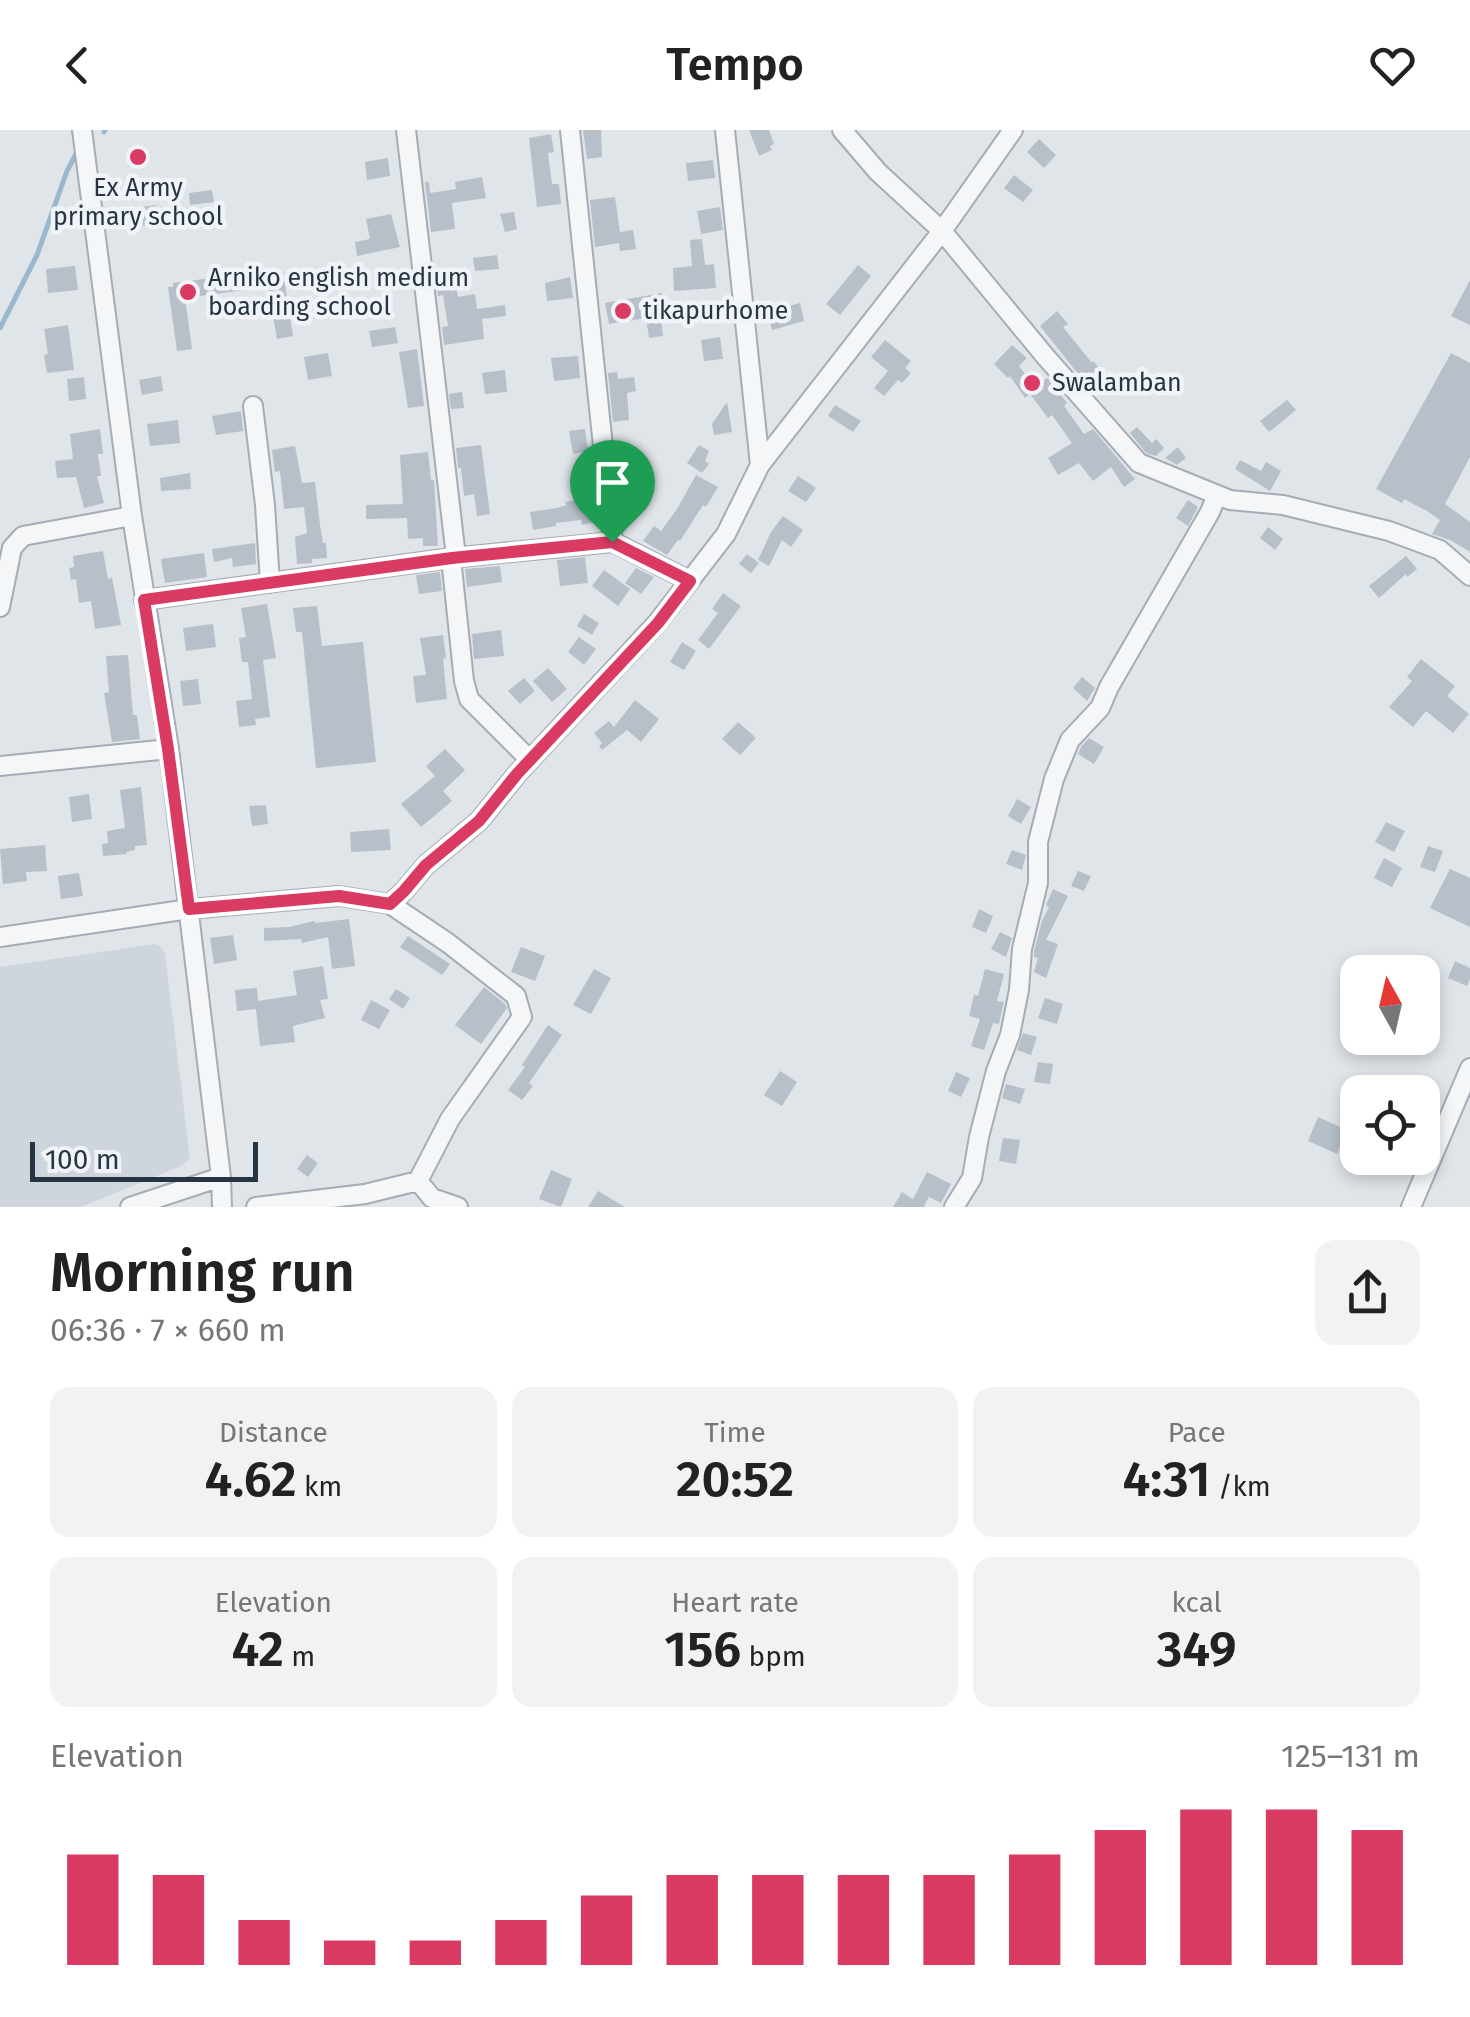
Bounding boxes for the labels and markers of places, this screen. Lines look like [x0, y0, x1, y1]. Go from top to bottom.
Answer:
marker: Ex Army primary school [127, 146, 149, 168]
place label: Ex Army primary school [53, 173, 223, 232]
place label: Arniko english medium boarding school [208, 263, 469, 322]
marker: Arniko english medium boarding school [177, 281, 199, 303]
place label: tikapurhome [643, 296, 788, 326]
marker: tikapurhome [612, 300, 634, 322]
place label: Swalamban [1052, 368, 1182, 398]
marker: Swalamban [1021, 372, 1043, 394]
pin [570, 440, 655, 543]

